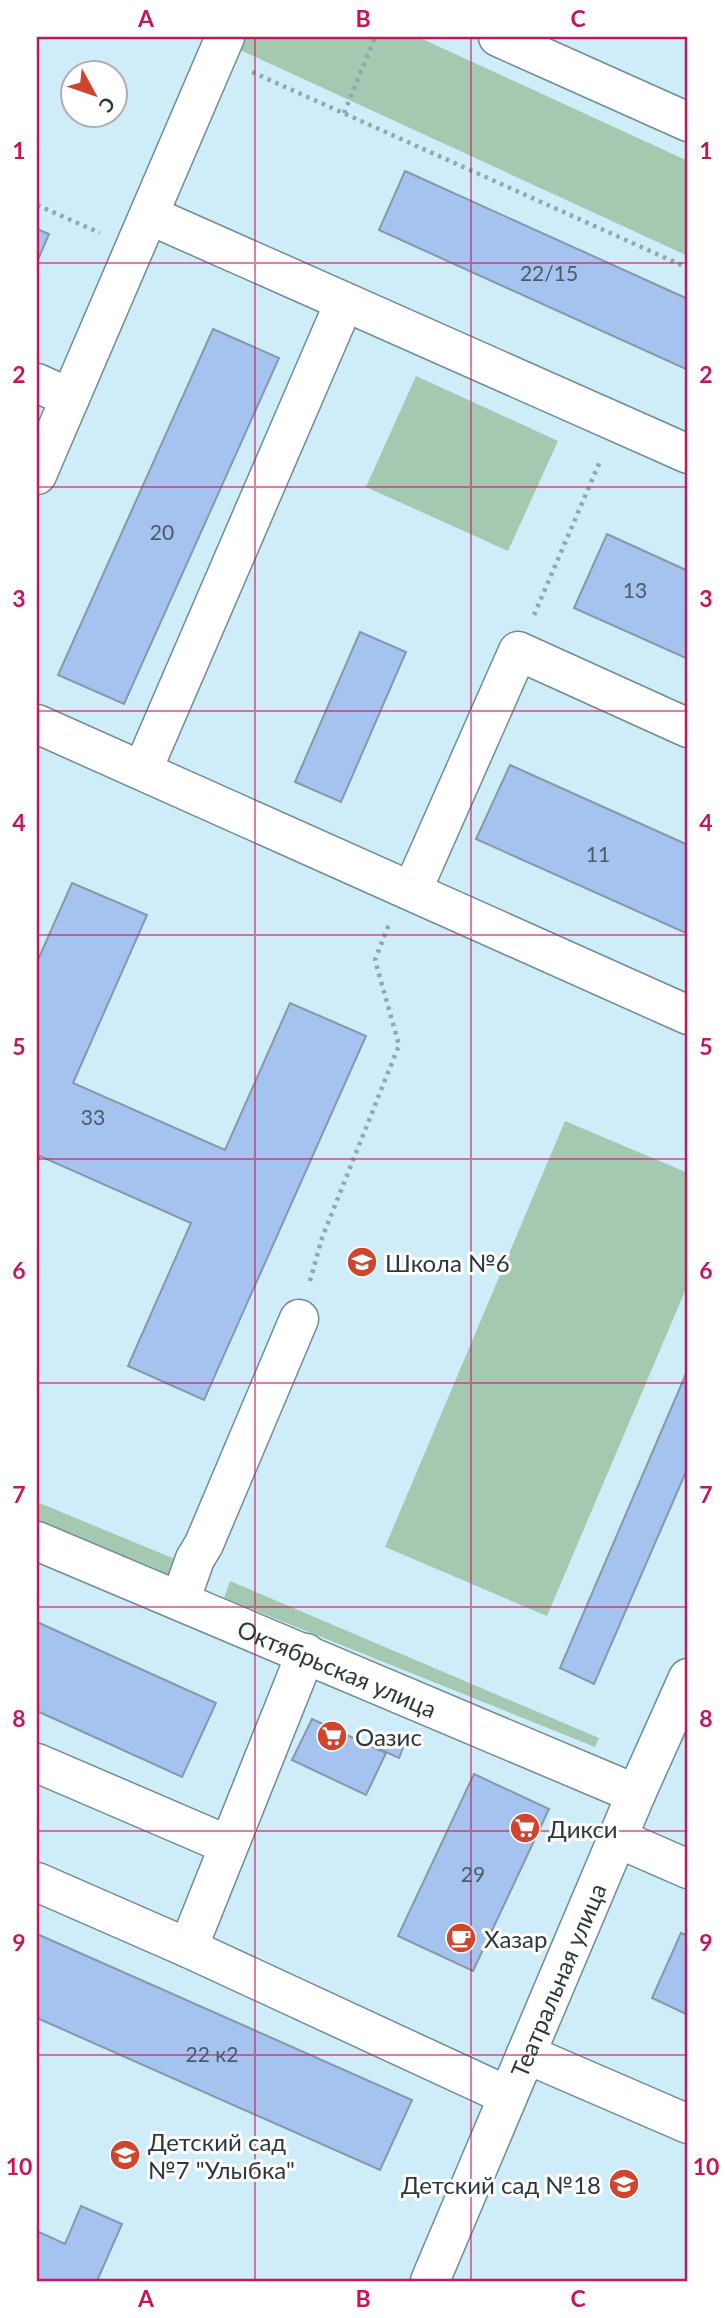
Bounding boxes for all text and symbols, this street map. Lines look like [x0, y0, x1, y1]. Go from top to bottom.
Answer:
text: A [137, 4, 155, 32]
text: B [355, 4, 371, 32]
text: C [570, 4, 586, 32]
north arrow [60, 60, 130, 130]
text: С [94, 93, 120, 118]
text: 1 [12, 136, 26, 164]
text: 1 [699, 136, 713, 164]
house number: 22/15 [520, 260, 578, 285]
text: 2 [12, 360, 26, 388]
text: 2 [699, 360, 713, 388]
house number: 20 [150, 519, 174, 544]
house number: 13 [623, 577, 647, 602]
text: 3 [12, 584, 26, 612]
text: 3 [699, 584, 713, 612]
text: 4 [12, 808, 26, 836]
text: 4 [699, 808, 713, 836]
house number: 11 [586, 841, 610, 866]
text: 5 [12, 1032, 26, 1060]
text: 5 [699, 1032, 713, 1060]
house number: 33 [81, 1104, 105, 1129]
school or university icon: Школа №6 [345, 1245, 379, 1279]
place label: Школа №6 [385, 1248, 510, 1277]
text: 6 [12, 1256, 26, 1284]
text: 6 [699, 1256, 713, 1284]
text: 7 [12, 1480, 26, 1508]
text: 7 [699, 1480, 713, 1508]
street label: Октябрьская улица [233, 1613, 441, 1723]
text: 8 [12, 1704, 26, 1732]
text: 8 [699, 1704, 713, 1732]
supermarket icon: Оазис [315, 1719, 349, 1753]
place label: Оазис [355, 1722, 422, 1751]
supermarket icon: Дикси [508, 1811, 542, 1845]
place label: Дикси [548, 1814, 618, 1843]
house number: 29 [461, 1861, 485, 1886]
street label: Театральная улица [504, 1879, 611, 2081]
cafe icon: Хазар [444, 1921, 478, 1955]
place label: Хазар [484, 1924, 547, 1953]
text: 9 [12, 1928, 26, 1956]
text: 9 [699, 1928, 713, 1956]
house number: 22 к2 [186, 2041, 238, 2066]
place label: Детский сад №7 "Улыбка" [148, 2127, 295, 2184]
school or university icon: Детский сад №7 "Улыбка" [108, 2138, 142, 2172]
text: 10 [6, 2152, 32, 2180]
text: 10 [693, 2152, 719, 2180]
school or university icon: Детский сад №18 [607, 2167, 641, 2201]
place label: Детский сад №18 [401, 2170, 601, 2199]
text: A [137, 2284, 155, 2312]
text: B [355, 2284, 371, 2312]
text: C [570, 2284, 586, 2312]

